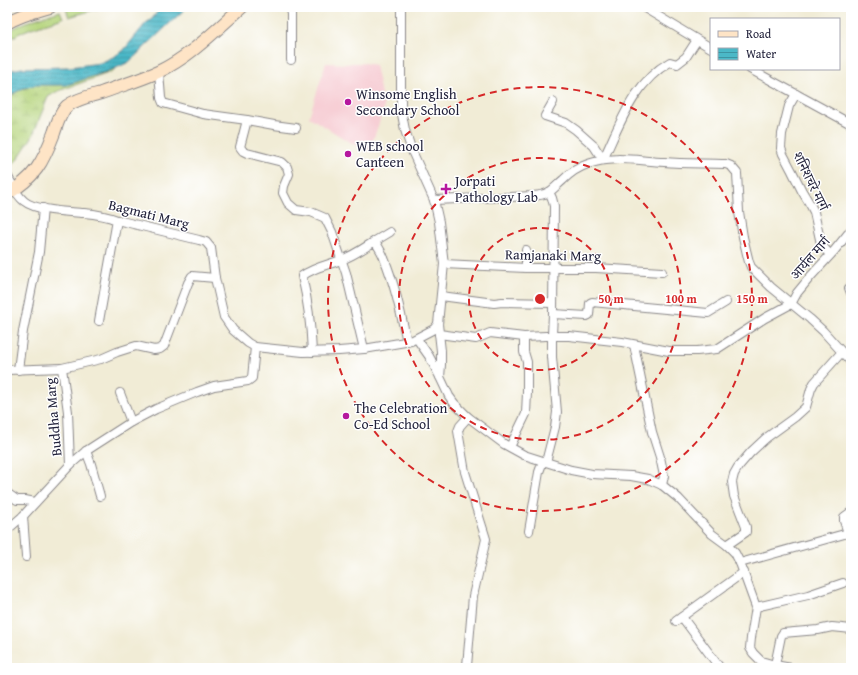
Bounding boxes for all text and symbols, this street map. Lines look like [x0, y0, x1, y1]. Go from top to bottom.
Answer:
legend [710, 18, 840, 70]
text: Road [746, 25, 772, 42]
text: Water [746, 45, 776, 62]
place label: Winsome English Secondary School [356, 84, 460, 120]
marker: Winsome English Secondary School [343, 97, 353, 107]
place label: WEB school Canteen [356, 136, 424, 172]
street label: शनिशचरे मार्ग [788, 148, 834, 215]
marker: WEB school Canteen [343, 149, 353, 159]
place label: Jorpati Pathology Lab [453, 171, 538, 207]
marker: Jorpati Pathology Lab [440, 183, 452, 195]
street label: Bagmati Marg [107, 194, 191, 234]
street label: आर्यल मार्ग [785, 231, 835, 284]
street label: Ramjanaki Marg [505, 244, 601, 266]
text: 50 m [598, 290, 624, 307]
text: 100 m [665, 290, 698, 307]
text: 150 m [736, 290, 769, 307]
centre of rings [533, 292, 547, 306]
street label: Buddha Marg [40, 377, 66, 457]
place label: The Celebration Co-Ed School [354, 398, 448, 434]
marker: The Celebration Co-Ed School [341, 411, 351, 421]

